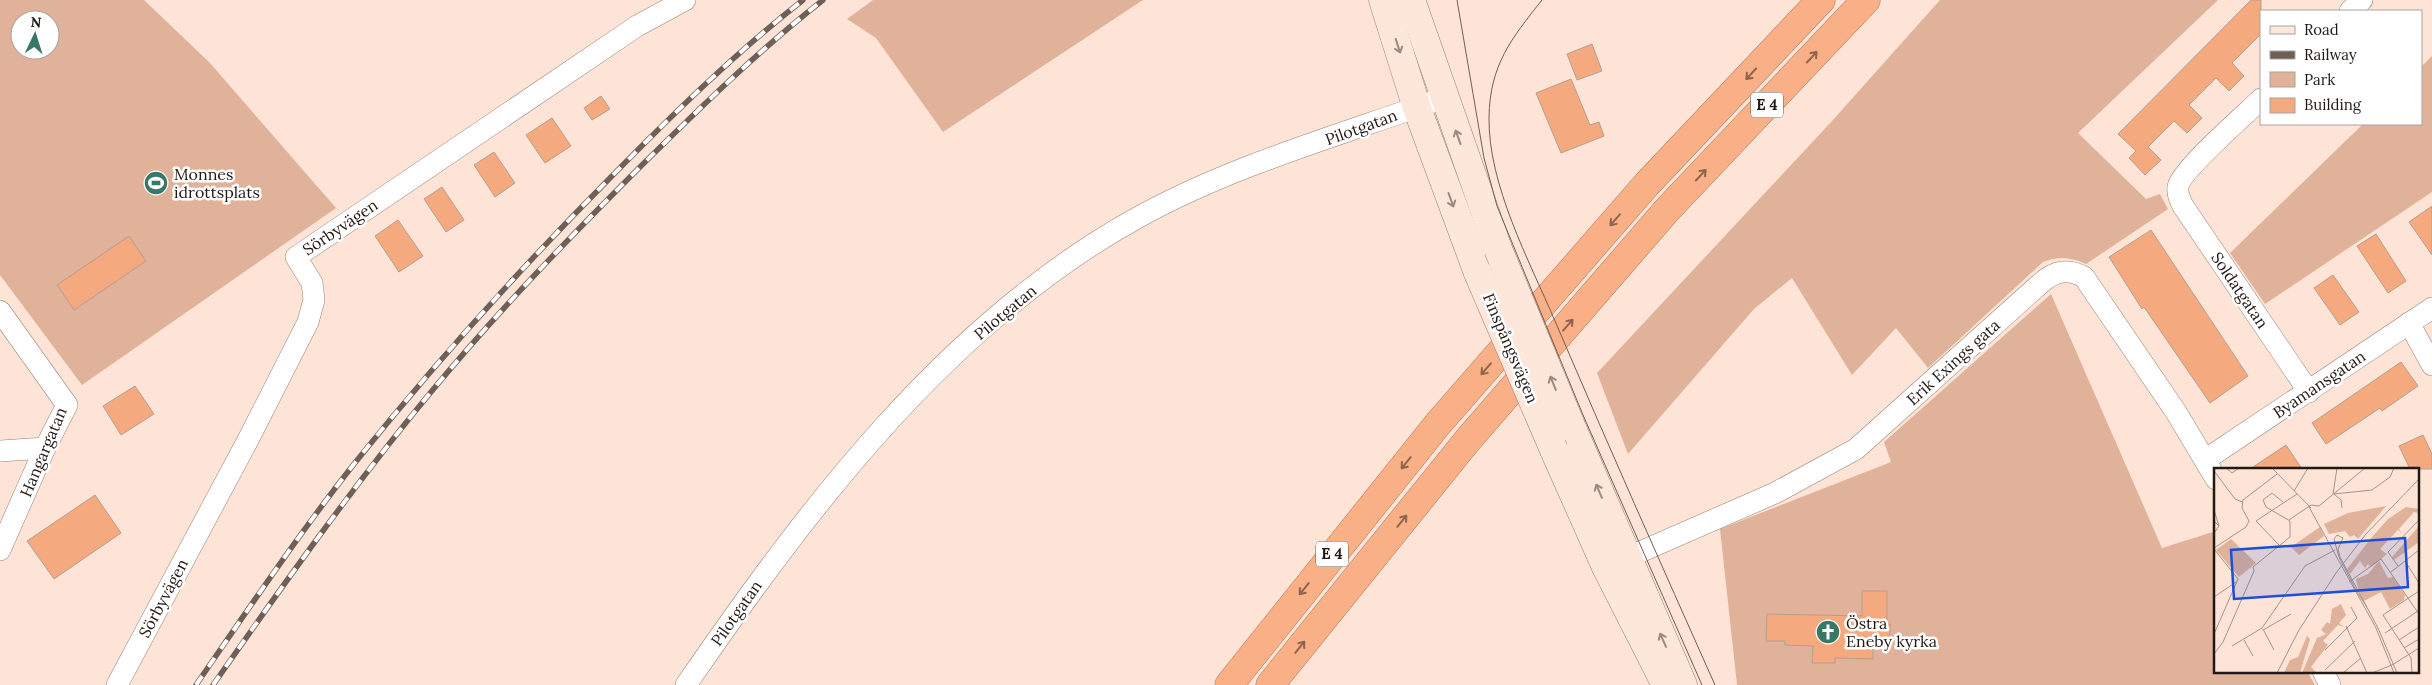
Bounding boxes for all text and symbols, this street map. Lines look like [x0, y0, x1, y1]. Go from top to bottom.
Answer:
north arrow [10, 10, 60, 60]
legend [2260, 10, 2422, 125]
text: N [30, 13, 42, 31]
text: Road [2304, 20, 2339, 39]
one-way arrow [1393, 38, 1403, 54]
text: Railway [2304, 45, 2357, 64]
one-way arrow [1806, 50, 1818, 63]
one-way arrow [1745, 67, 1757, 80]
text: Park [2304, 70, 2335, 89]
road number: E 4 [1751, 92, 1783, 118]
text: Building [2304, 95, 2362, 114]
street label: Pilotgatan [1322, 105, 1400, 149]
one-way arrow [1453, 130, 1462, 145]
place label: Monnes idrottsplats [174, 164, 260, 202]
one-way arrow [1695, 168, 1707, 181]
sports icon: Monnes idrottsplats [143, 170, 169, 196]
one-way arrow [1447, 192, 1456, 207]
street label: Sörbyvägen [299, 194, 382, 259]
one-way arrow [1610, 214, 1621, 227]
street label: Soldatgatan [2207, 248, 2273, 332]
street label: Pilotgatan [970, 280, 1040, 344]
street label: Finspångsvägen [1479, 290, 1543, 406]
street label: Erik Exings gata [1902, 315, 2004, 409]
one-way arrow [1562, 319, 1574, 332]
street label: Byamansgatan [2269, 346, 2369, 422]
one-way arrow [1480, 363, 1491, 376]
one-way arrow [1548, 376, 1558, 391]
street label: Hangargatan [15, 404, 71, 500]
one-way arrow [1401, 456, 1412, 469]
inset map [2214, 468, 2420, 672]
one-way arrow [1593, 484, 1603, 499]
one-way arrow [1397, 515, 1408, 528]
road number: E 4 [1316, 542, 1348, 566]
street label: Sörbyvägen [134, 555, 192, 641]
street label: Pilotgatan [706, 576, 766, 650]
one-way arrow [1299, 582, 1310, 595]
place label: Östra Eneby kyrka [1846, 613, 1937, 651]
church icon: Östra Eneby kyrka [1815, 619, 1841, 645]
one-way arrow [1658, 633, 1668, 648]
one-way arrow [1294, 640, 1305, 653]

